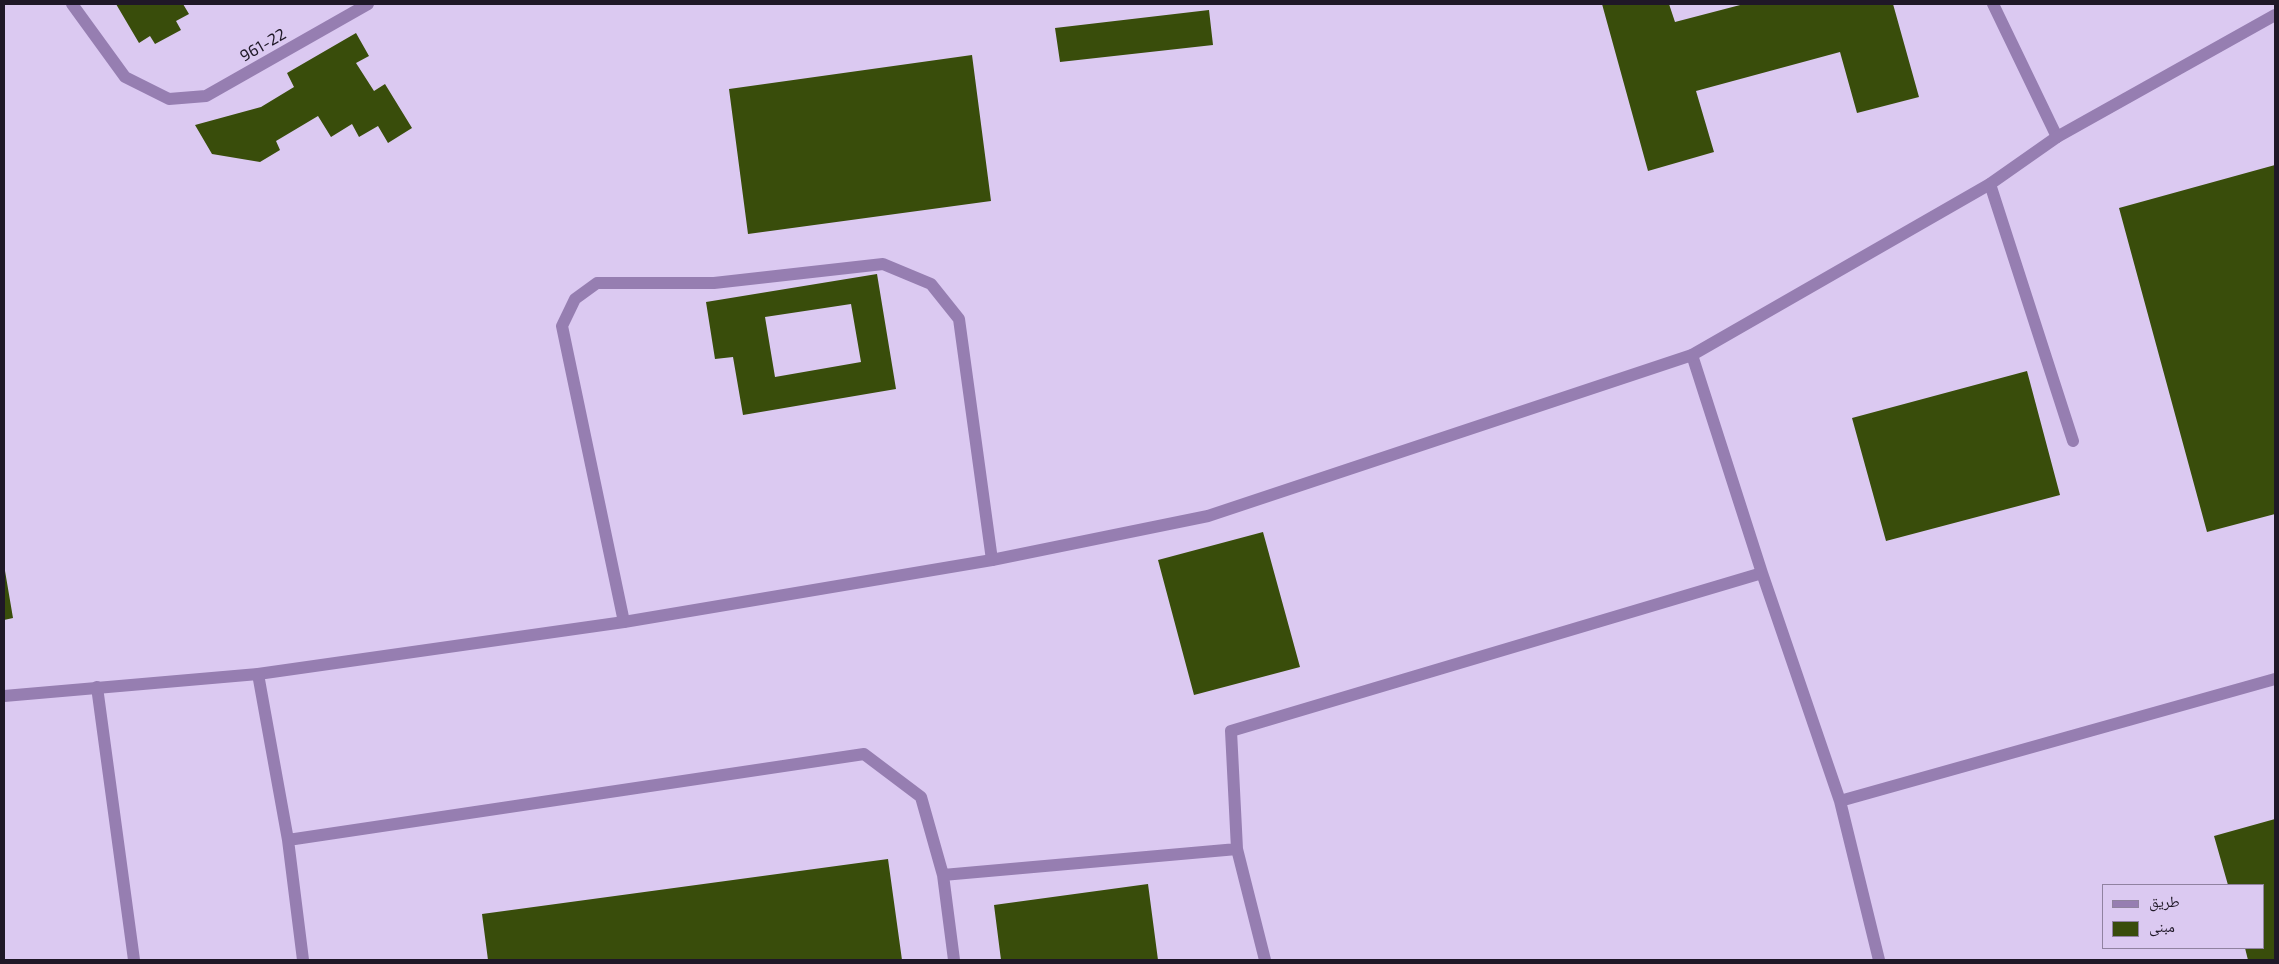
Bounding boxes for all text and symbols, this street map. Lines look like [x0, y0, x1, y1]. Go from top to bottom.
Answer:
street label: 961-22 [237, 24, 289, 66]
legend [2102, 884, 2264, 949]
text: طريق [2149, 892, 2180, 910]
text: مبنى [2149, 917, 2175, 935]

